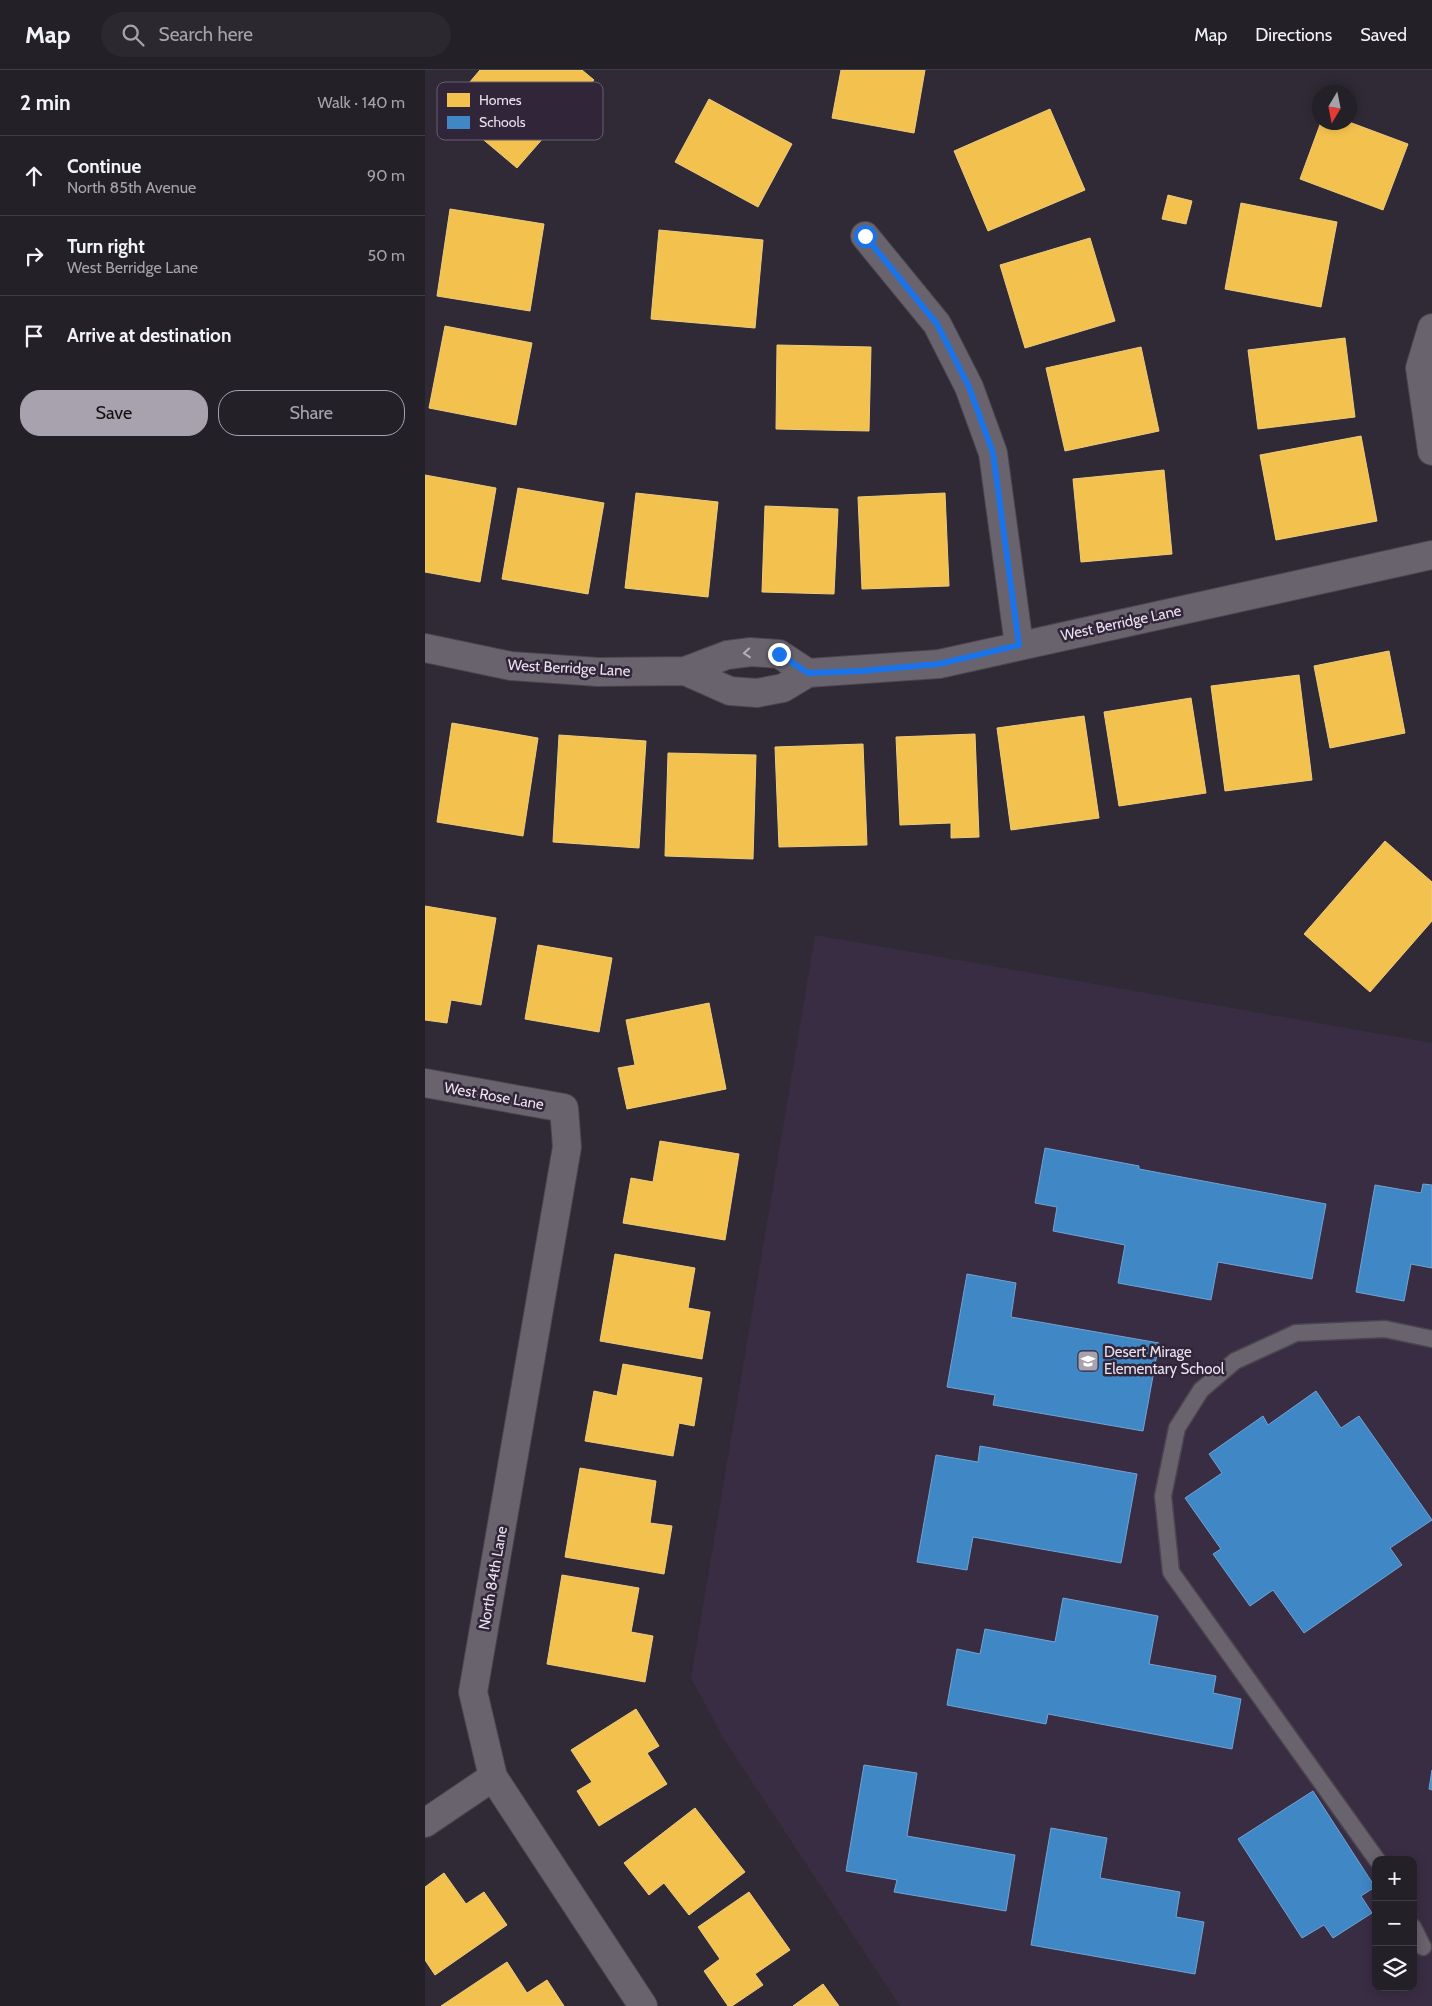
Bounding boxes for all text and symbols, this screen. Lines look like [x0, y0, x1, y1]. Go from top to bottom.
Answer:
search box [101, 12, 451, 57]
text: Map [25, 20, 71, 49]
icon: search [119, 21, 147, 49]
text: Search here [159, 23, 253, 46]
text: Map [1194, 24, 1227, 46]
text: Directions [1255, 24, 1332, 46]
text: Saved [1360, 24, 1407, 46]
legend [437, 82, 603, 140]
north arrow [1312, 85, 1357, 130]
text: 2 min [20, 90, 71, 115]
text: Homes [479, 91, 522, 109]
text: Walk · 140 m [318, 93, 405, 112]
text: Schools [479, 113, 526, 131]
text: Continue [67, 155, 141, 178]
icon: ahead [20, 162, 48, 190]
text: 90 m [367, 166, 405, 185]
text: North 85th Avenue [67, 178, 196, 197]
route start [854, 225, 877, 248]
text: Turn right [67, 235, 145, 258]
icon: right [20, 242, 48, 270]
text: 50 m [368, 246, 405, 265]
text: West Berridge Lane [67, 258, 198, 277]
icon: arrive [20, 322, 48, 350]
text: Arrive at destination [67, 324, 231, 347]
button: Save [20, 390, 208, 436]
button: Share [218, 390, 405, 436]
street label: West Berridge Lane [1059, 601, 1183, 645]
route end [768, 643, 791, 666]
one-way arrow [743, 647, 751, 658]
street label: West Berridge Lane [507, 656, 631, 680]
street label: West Rose Lane [443, 1078, 546, 1114]
place label: Desert Mirage Elementary School [1104, 1343, 1225, 1378]
school or university icon: Desert Mirage Elementary School [1076, 1349, 1100, 1373]
street label: North 84th Lane [475, 1524, 511, 1631]
map controls [1372, 1856, 1417, 1991]
button: + [1372, 1856, 1417, 1901]
button: − [1372, 1901, 1417, 1946]
button: layers [1372, 1946, 1417, 1991]

